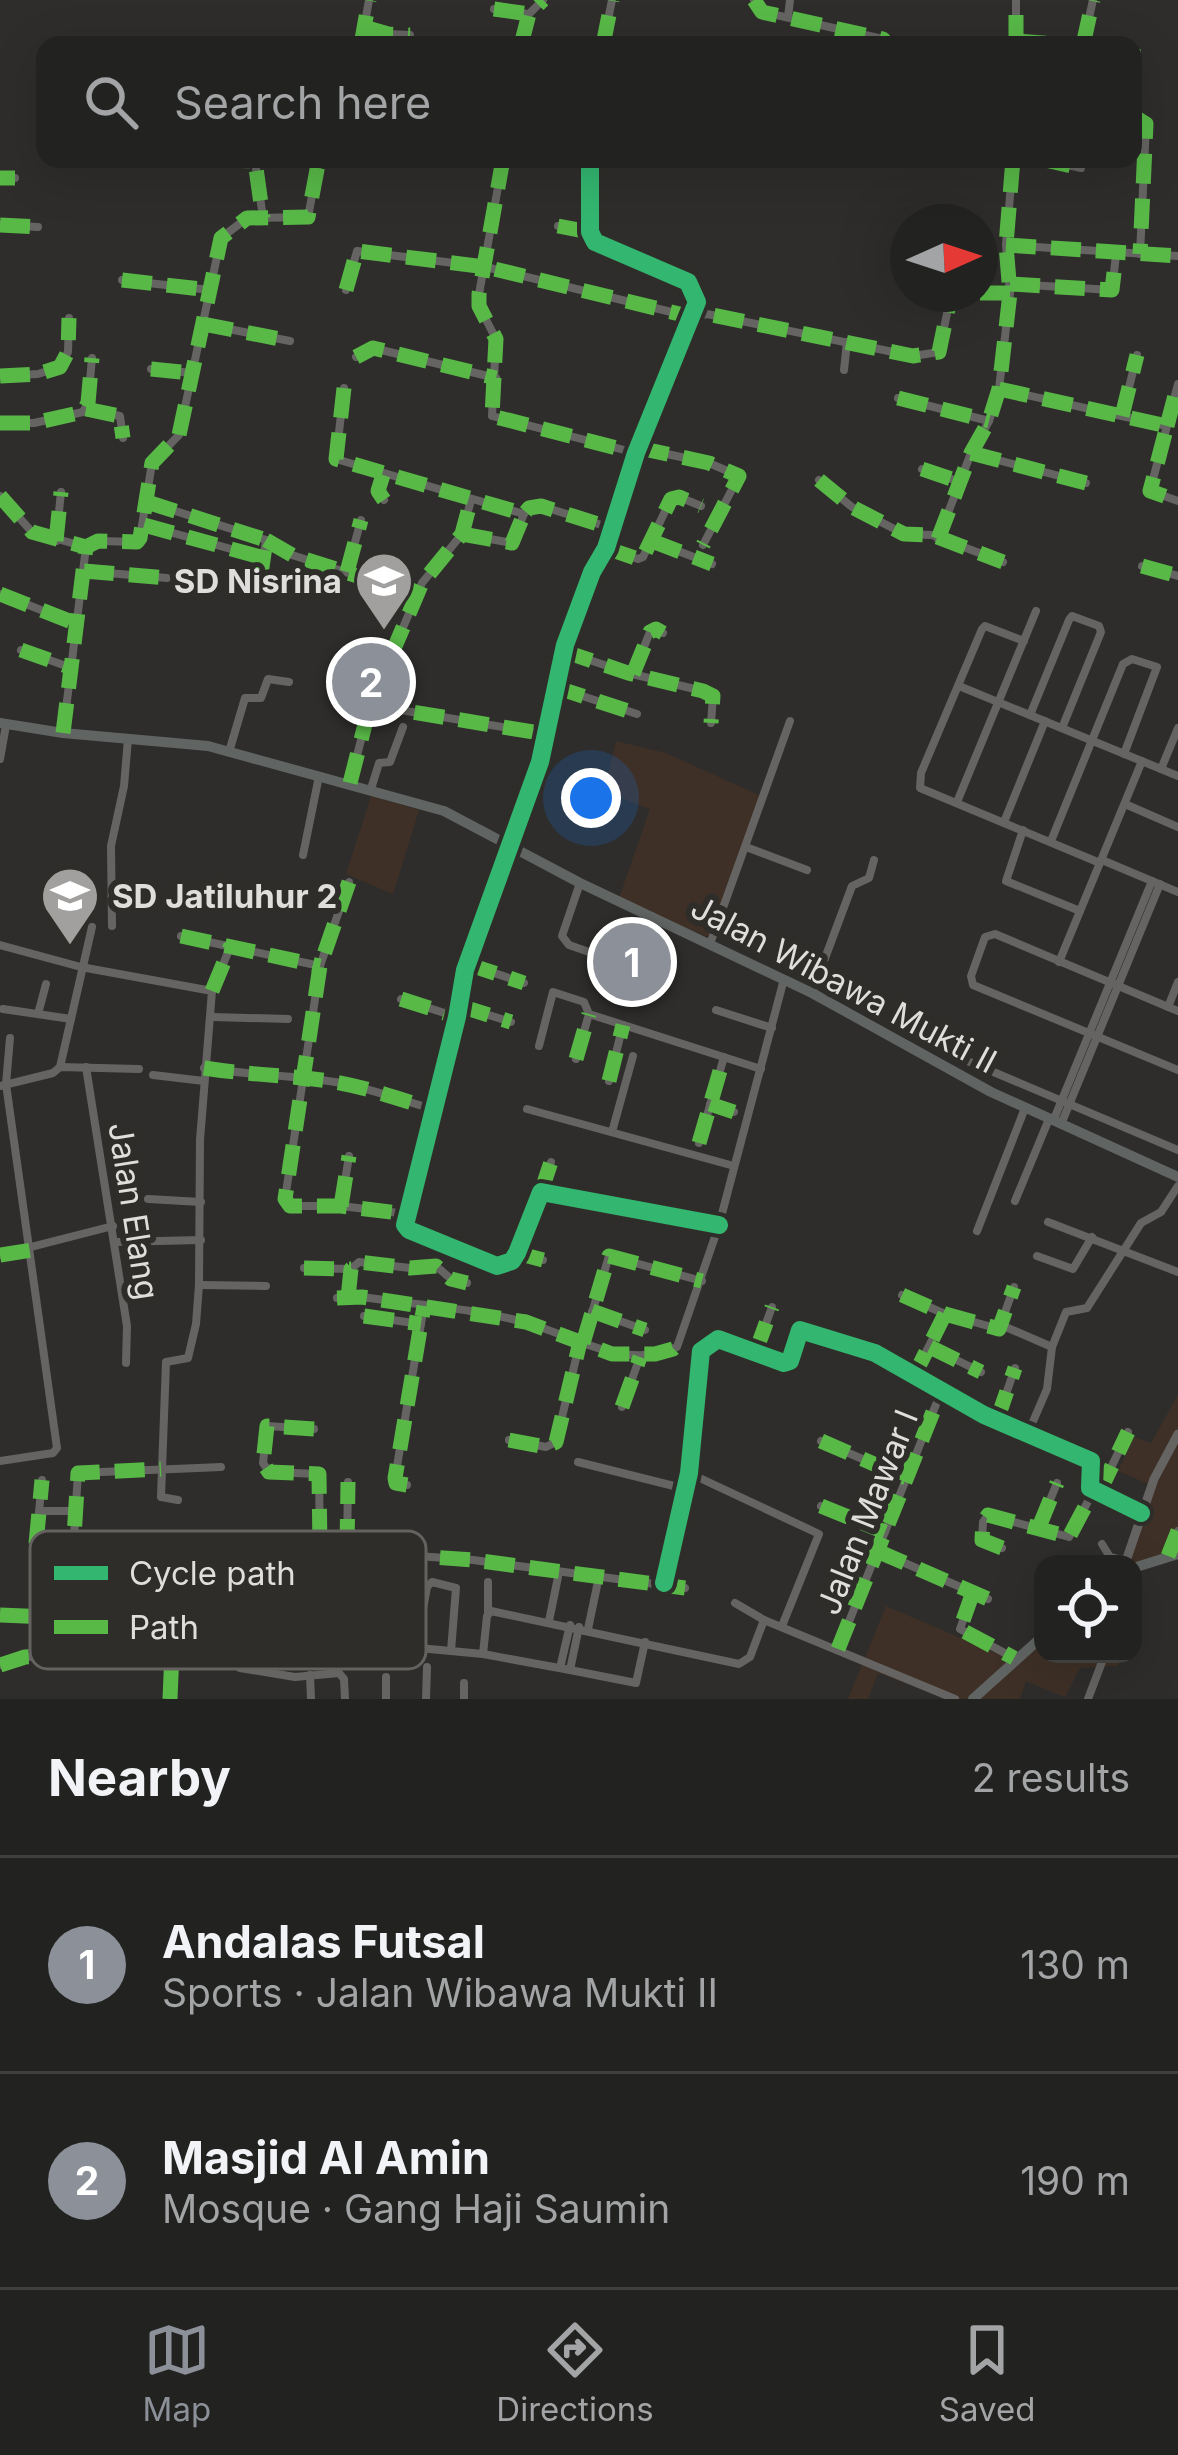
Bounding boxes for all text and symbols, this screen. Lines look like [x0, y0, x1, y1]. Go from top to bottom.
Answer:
search box [36, 36, 1142, 168]
icon: search [78, 69, 144, 135]
text: Search here [174, 75, 431, 130]
north arrow [890, 204, 998, 312]
school or university icon: SD Nisrina [353, 550, 415, 632]
place label: SD Nisrina [174, 561, 342, 601]
pin: 2 [332, 637, 410, 727]
your location [561, 768, 621, 828]
school or university icon: SD Jatiluhur 2 [39, 865, 101, 947]
place label: SD Jatiluhur 2 [112, 876, 337, 916]
street label: Jalan Wibawa Mukti II [684, 886, 1004, 1082]
pin: 1 [593, 917, 671, 1007]
street label: Jalan Elang [100, 1120, 168, 1302]
street label: Jalan Mawar I [808, 1404, 926, 1620]
legend [30, 1531, 426, 1669]
text: Cycle path [129, 1553, 296, 1593]
map controls [1034, 1555, 1142, 1663]
button: locate [1034, 1555, 1142, 1663]
text: Path [129, 1607, 199, 1647]
text: Nearby [48, 1747, 231, 1808]
text: 2 results [972, 1754, 1130, 1801]
text: Andalas Futsal [162, 1914, 485, 1969]
text: 1 [79, 1941, 95, 1988]
text: 130 m [1020, 1941, 1130, 1988]
text: Sports · Jalan Wibawa Mukti II [162, 1969, 718, 2016]
text: Masjid Al Amin [162, 2130, 490, 2185]
text: 2 [75, 2157, 99, 2204]
text: 190 m [1020, 2157, 1130, 2204]
text: Mosque · Gang Haji Saumin [162, 2185, 670, 2232]
tab: Map [143, 2317, 211, 2429]
tab: Directions [496, 2317, 654, 2429]
tab: Saved [939, 2317, 1035, 2429]

